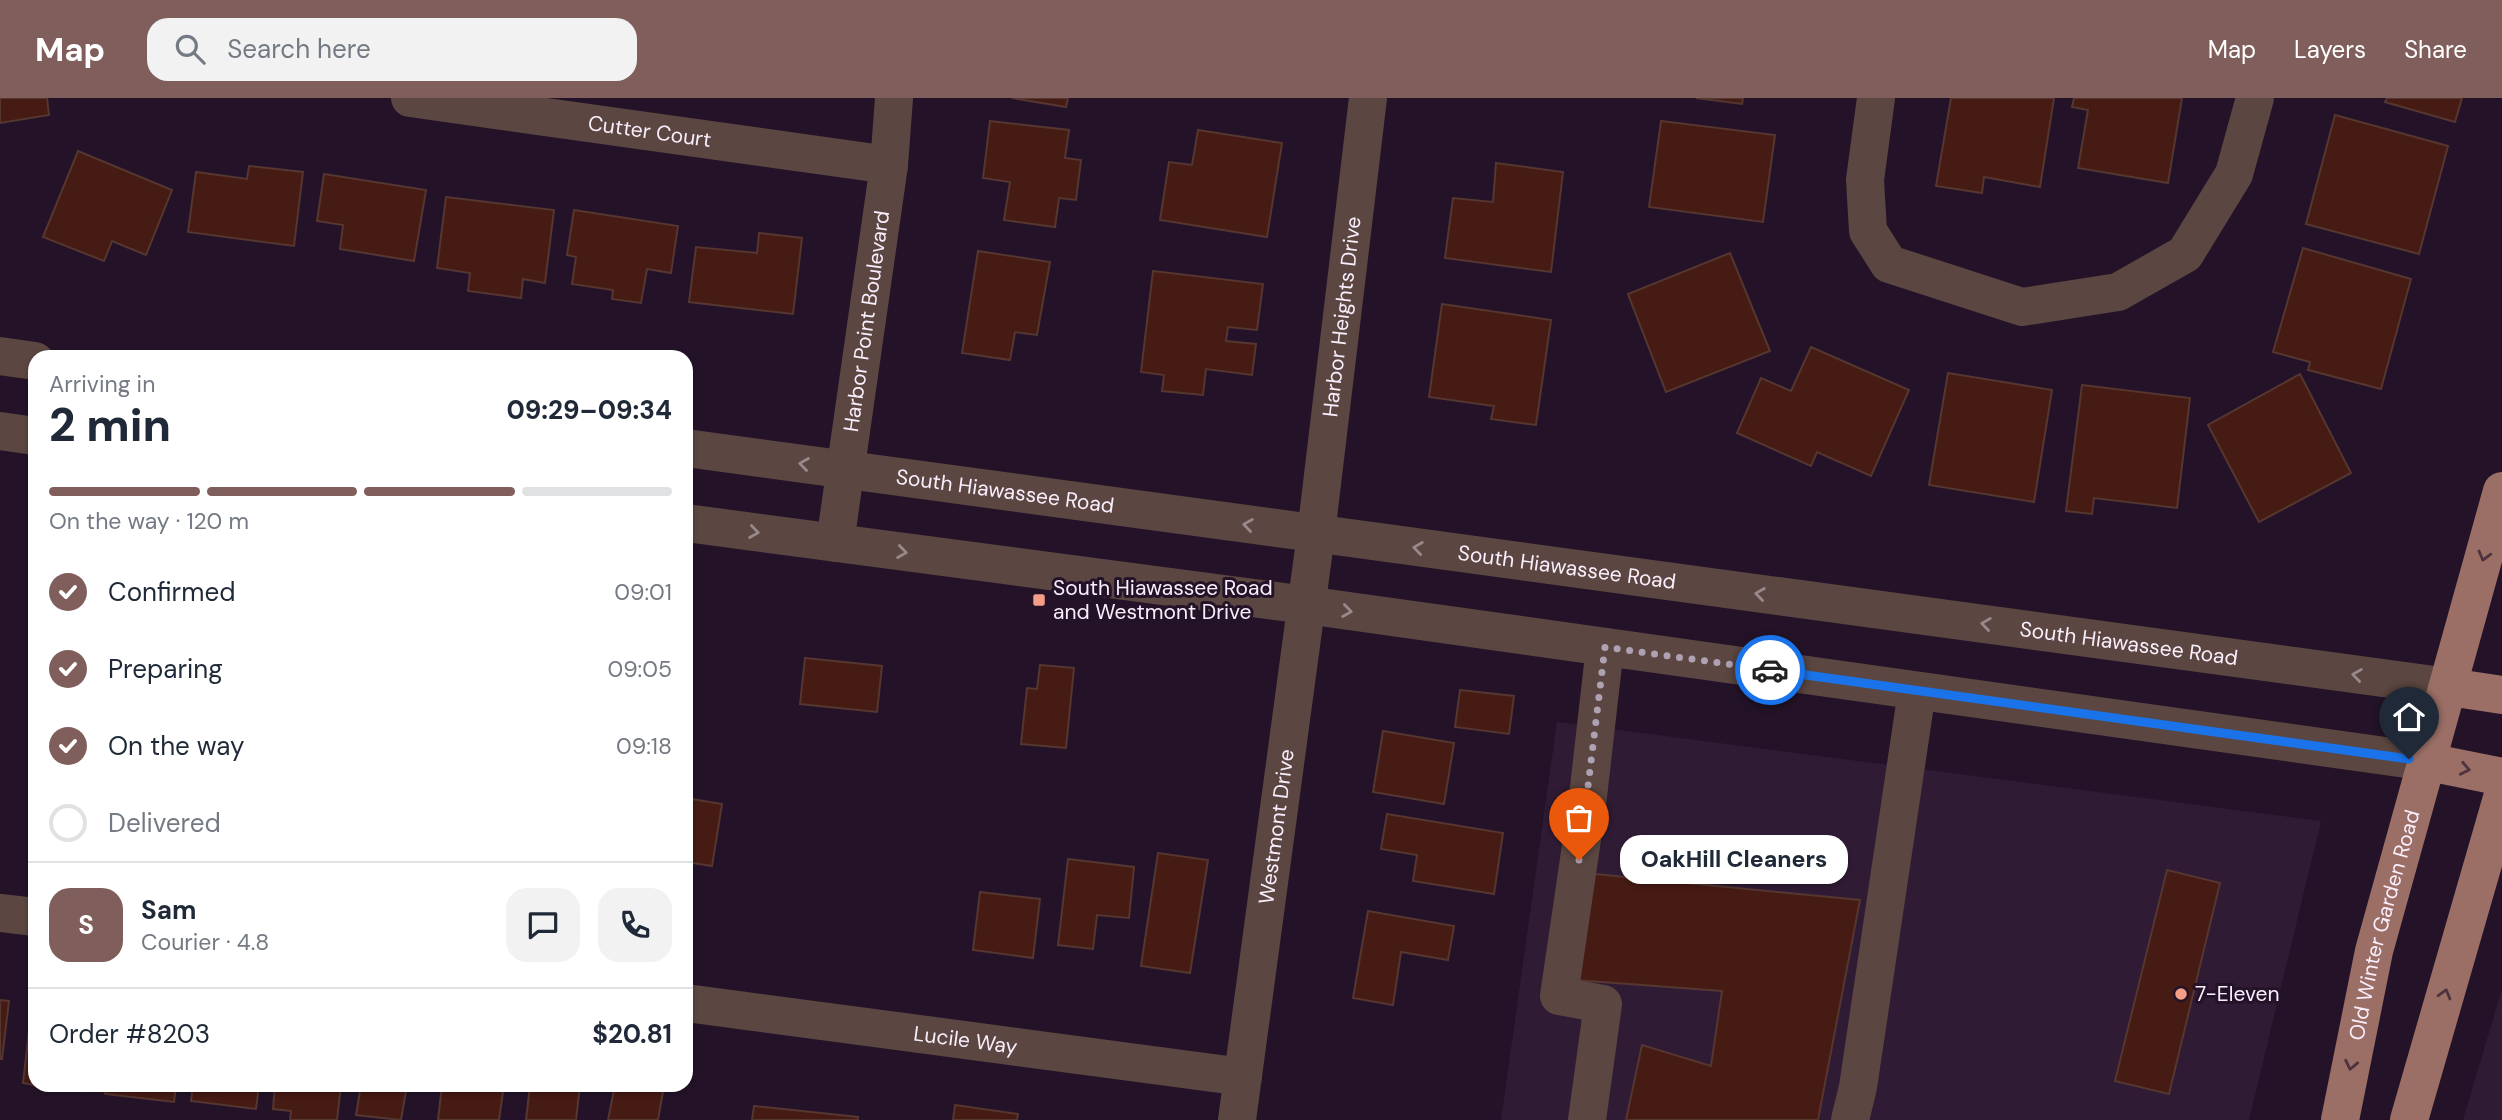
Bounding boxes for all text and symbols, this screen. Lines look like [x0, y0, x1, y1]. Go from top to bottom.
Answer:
search box [147, 18, 637, 81]
text: Map [35, 28, 105, 71]
icon: search [171, 30, 209, 68]
text: Search here [227, 32, 371, 66]
text: Map [2208, 34, 2256, 65]
text: Layers [2294, 34, 2366, 65]
text: Share [2404, 34, 2467, 65]
street label: Cutter Court [586, 109, 713, 154]
street label: Harbor Point Boulevard [837, 209, 896, 434]
street label: Harbor Heights Drive [1316, 215, 1368, 419]
text: Arriving in [49, 369, 155, 399]
text: 09:29–09:34 [506, 393, 672, 427]
text: 2 min [49, 395, 171, 455]
one-way arrow [798, 457, 810, 472]
street label: South Hiawassee Road [894, 463, 1116, 520]
text: On the way · 120 m [49, 506, 249, 536]
one-way arrow [1242, 517, 1254, 532]
one-way arrow [748, 524, 760, 539]
street label: South Hiawassee Road [1456, 539, 1678, 596]
one-way arrow [1412, 540, 1423, 555]
one-way arrow [897, 544, 908, 559]
one-way arrow [2478, 550, 2492, 562]
icon: check [49, 573, 87, 611]
place label: South Hiawassee Road and Westmont Drive [1053, 574, 1273, 626]
text: Confirmed [108, 575, 235, 609]
text: 09:01 [614, 577, 672, 607]
one-way arrow [1754, 587, 1766, 602]
marker: South Hiawassee Road and Westmont Drive [1031, 592, 1047, 608]
one-way arrow [1341, 603, 1352, 618]
street label: South Hiawassee Road [2018, 615, 2240, 672]
one-way arrow [1980, 617, 1991, 632]
courier [1735, 635, 1805, 705]
icon: check [49, 650, 87, 688]
icon: car [1751, 651, 1789, 689]
text: Preparing [108, 652, 223, 686]
text: 09:05 [607, 654, 672, 684]
one-way arrow [2351, 667, 2362, 682]
pin [2379, 687, 2439, 759]
icon: home [2390, 698, 2428, 736]
icon: check [49, 727, 87, 765]
text: On the way [108, 729, 244, 763]
text: 09:18 [616, 731, 672, 761]
street label: Westmont Drive [1252, 747, 1301, 906]
one-way arrow [2459, 761, 2471, 776]
pin [1549, 788, 1609, 860]
icon: bag [1560, 799, 1598, 837]
text: Delivered [108, 806, 221, 840]
street label: Old Winter Garden Road [2342, 807, 2427, 1043]
callout: OakHill Cleaners [1621, 836, 1848, 884]
text: OakHill Cleaners [1641, 844, 1827, 874]
button: chat [506, 888, 580, 962]
button: phone [598, 888, 672, 962]
text: Sam [141, 893, 196, 927]
text: S [78, 908, 94, 942]
text: Courier · 4.8 [141, 927, 269, 957]
place label: 7-Eleven [2195, 980, 2279, 1008]
marker: 7-Eleven [2173, 986, 2189, 1002]
one-way arrow [2436, 989, 2451, 1001]
text: Order #8203 [49, 1017, 210, 1051]
text: $20.81 [592, 1017, 672, 1051]
street label: Lucile Way [912, 1019, 1020, 1061]
one-way arrow [2344, 1059, 2359, 1071]

